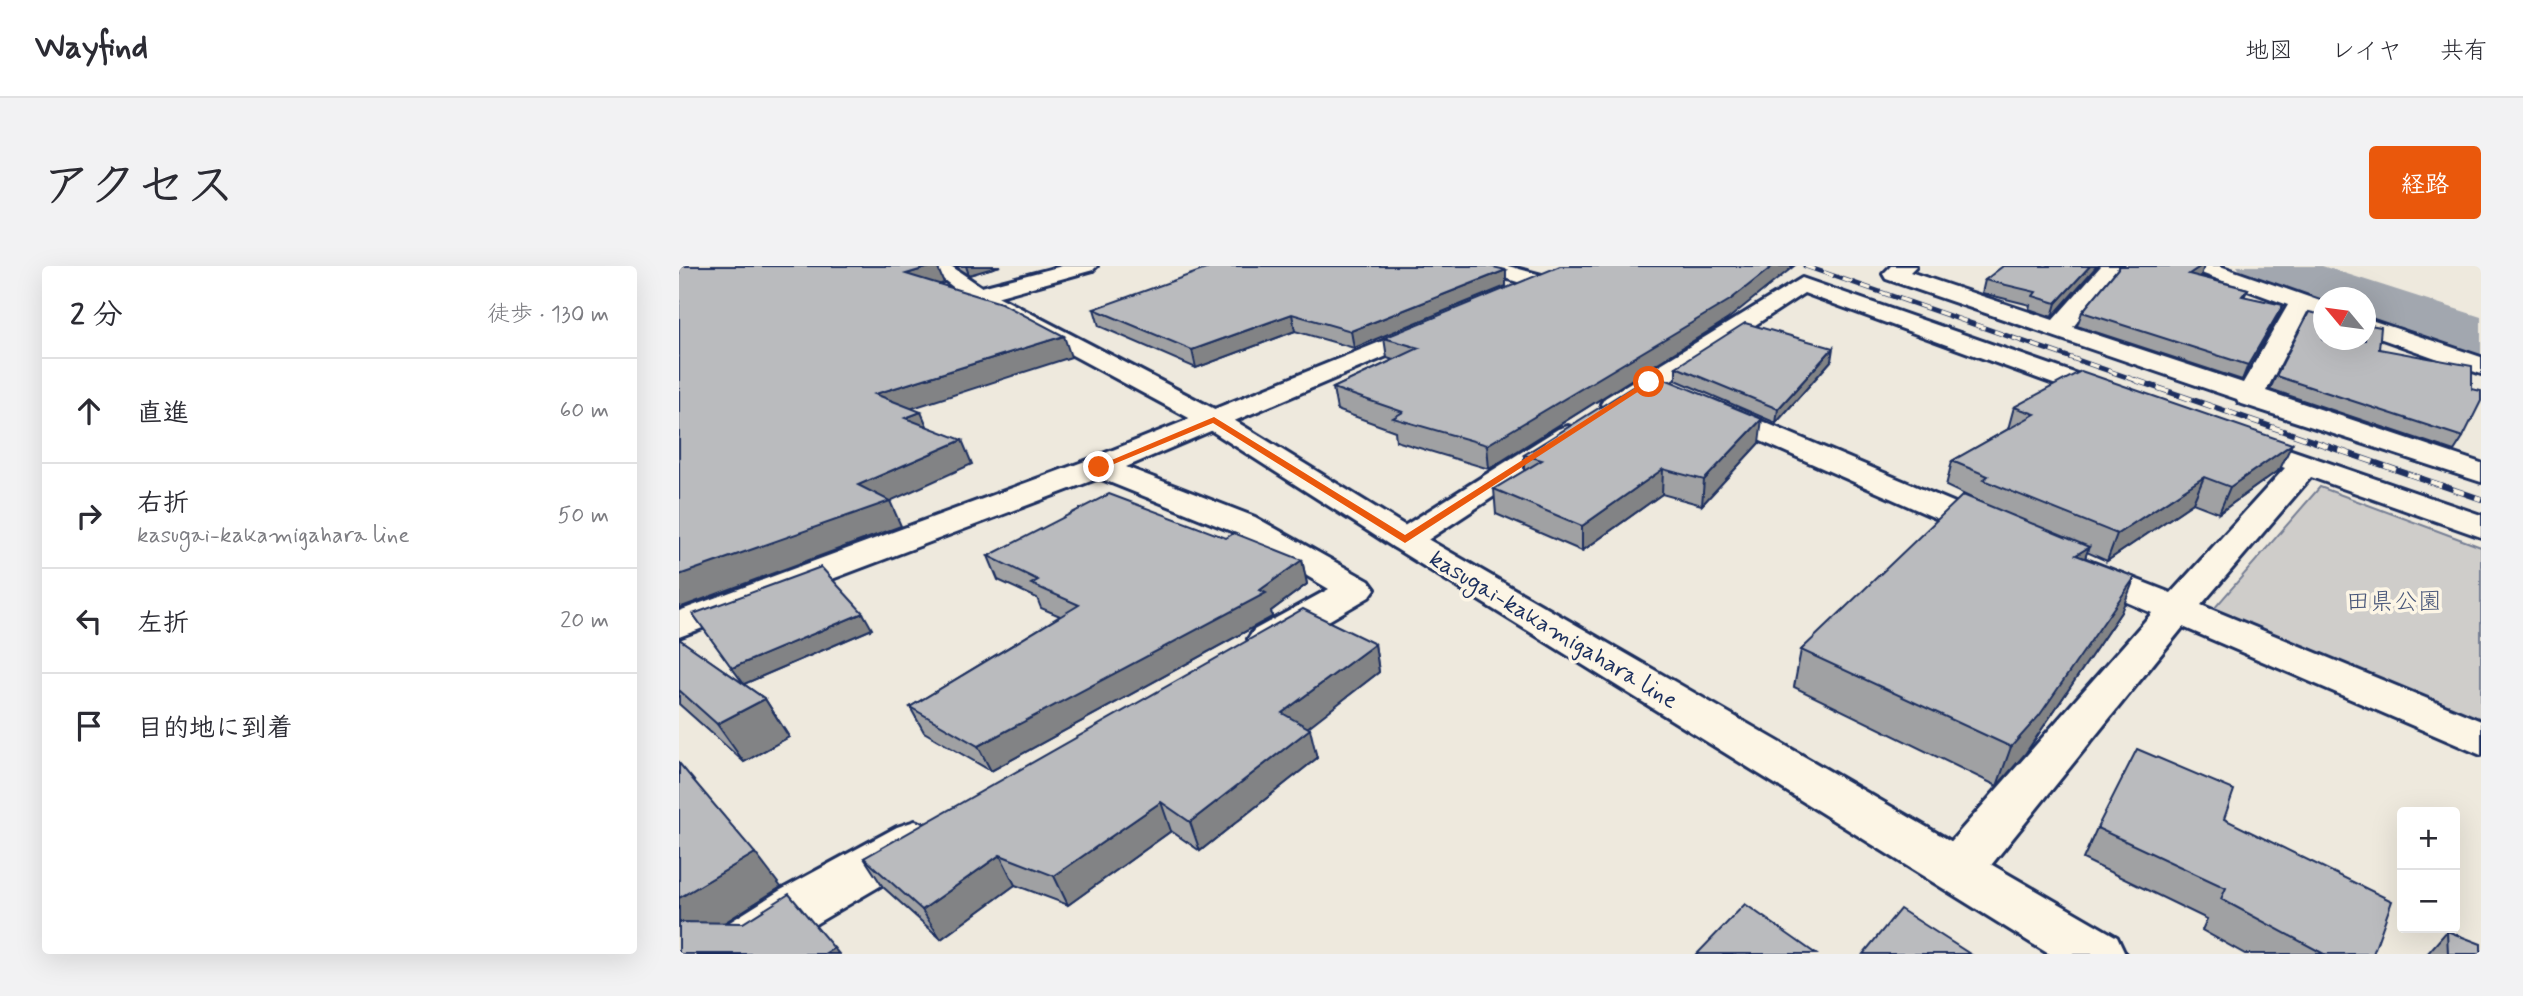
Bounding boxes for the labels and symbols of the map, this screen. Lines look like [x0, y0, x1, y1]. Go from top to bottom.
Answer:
north arrow [2313, 287, 2376, 350]
route start [1633, 366, 1664, 397]
route end [1083, 451, 1114, 482]
street label: kasugai-kakamigahara line [1422, 544, 1683, 719]
park label: 田県公園 [2346, 587, 2442, 618]

